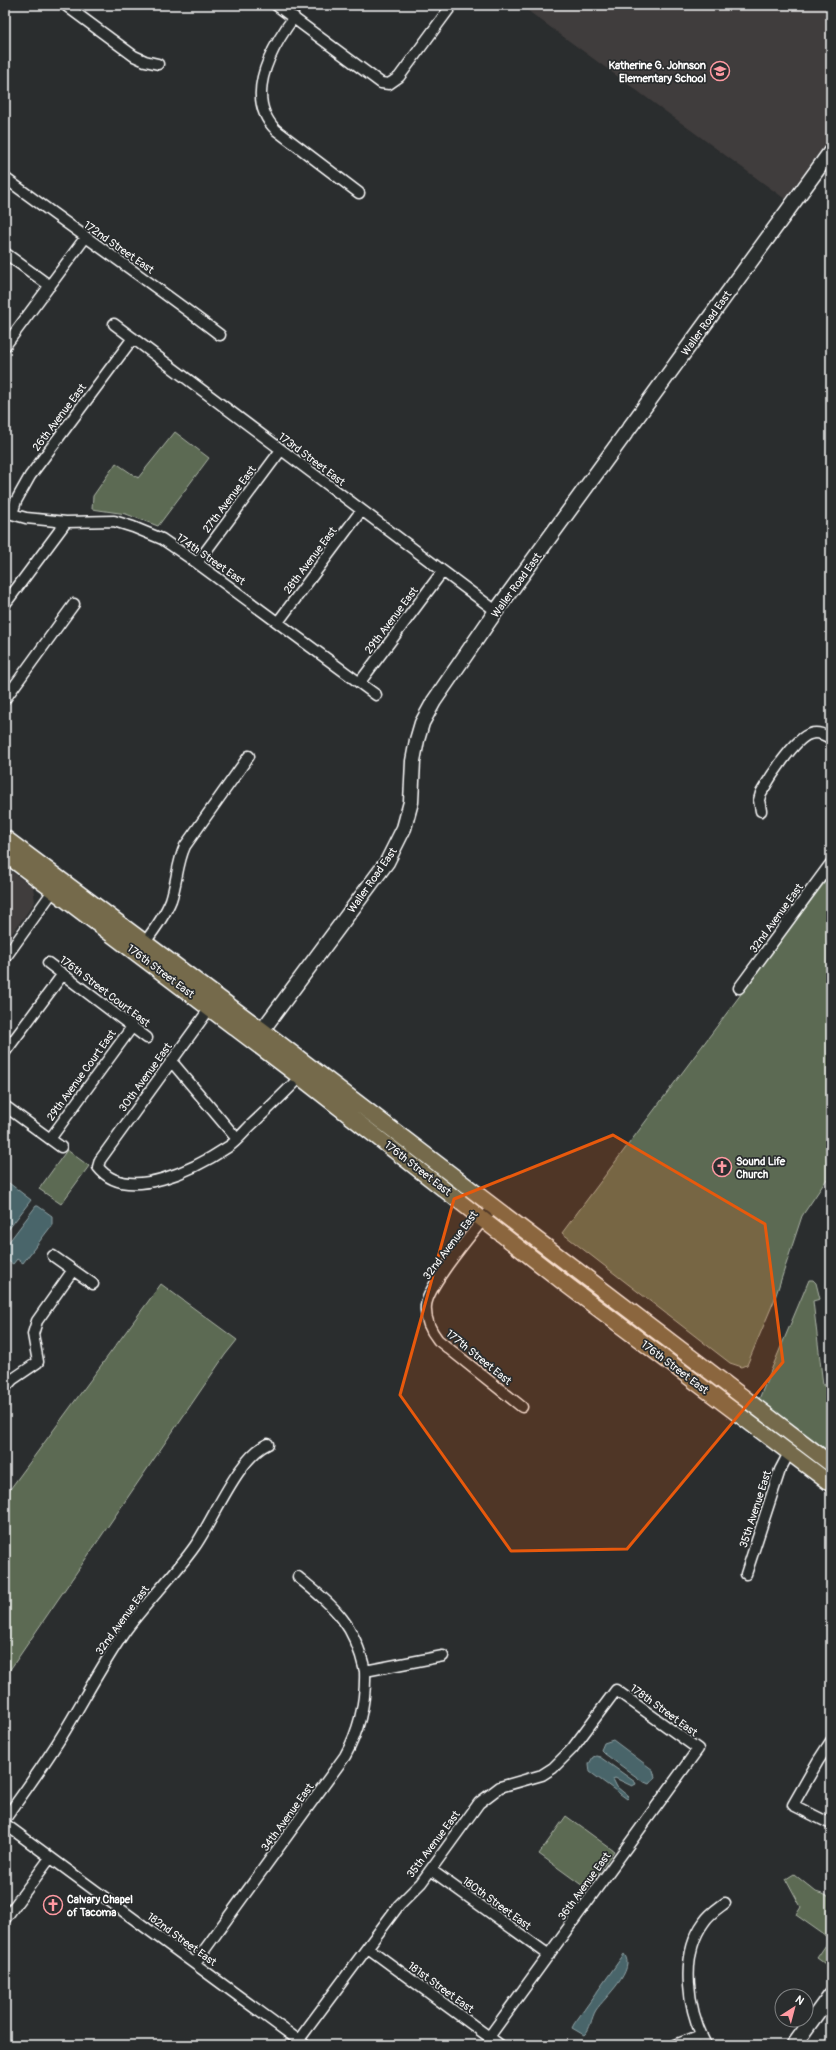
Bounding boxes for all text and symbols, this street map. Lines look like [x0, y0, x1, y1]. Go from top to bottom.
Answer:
place label: Katherine G. Johnson Elementary School [608, 59, 706, 85]
school or university icon: Katherine G. Johnson Elementary School [709, 60, 731, 82]
street label: 172nd Street East [81, 218, 157, 277]
street label: Waller Road East [679, 288, 735, 358]
street label: 26th Avenue East [30, 381, 89, 454]
street label: 173rd Street East [276, 430, 348, 489]
street label: 27th Avenue East [200, 463, 259, 535]
street label: 28th Avenue East [281, 524, 340, 596]
street label: 174th Street East [174, 531, 248, 588]
street label: Waller Road East [489, 550, 545, 620]
street label: 29th Avenue East [362, 584, 421, 656]
street label: Waller Road East [345, 845, 400, 915]
street label: 32nd Avenue East [747, 881, 806, 956]
street label: 176th Street East [124, 942, 197, 1001]
street label: 176th Street Court East [57, 953, 153, 1030]
street label: 29th Avenue Court East [44, 1027, 119, 1123]
street label: 30th Avenue East [116, 1040, 175, 1114]
street label: 176th Street East [382, 1138, 454, 1199]
place label: Sound Life Church [736, 1155, 786, 1181]
church icon: Sound Life Church [711, 1156, 733, 1178]
street label: 32nd Avenue East [420, 1208, 481, 1282]
street label: 177th Street East [443, 1327, 514, 1388]
street label: 176th Street East [638, 1338, 711, 1397]
street label: 35th Avenue East [737, 1468, 774, 1549]
street label: 32nd Avenue East [93, 1583, 152, 1658]
street label: 178th Street East [628, 1682, 700, 1740]
street label: 34th Avenue East [258, 1780, 317, 1854]
street label: 35th Avenue East [404, 1808, 463, 1880]
street label: 36th Avenue East [555, 1849, 614, 1923]
street label: 180th Street East [460, 1874, 534, 1933]
place label: Calvary Chapel of Tacoma [66, 1893, 133, 1919]
church icon: Calvary Chapel of Tacoma [42, 1894, 64, 1916]
street label: 182nd Street East [145, 1910, 219, 1969]
street label: 181st Street East [405, 1959, 477, 2016]
north arrow [774, 1988, 814, 2028]
text: N [793, 1993, 807, 2008]

